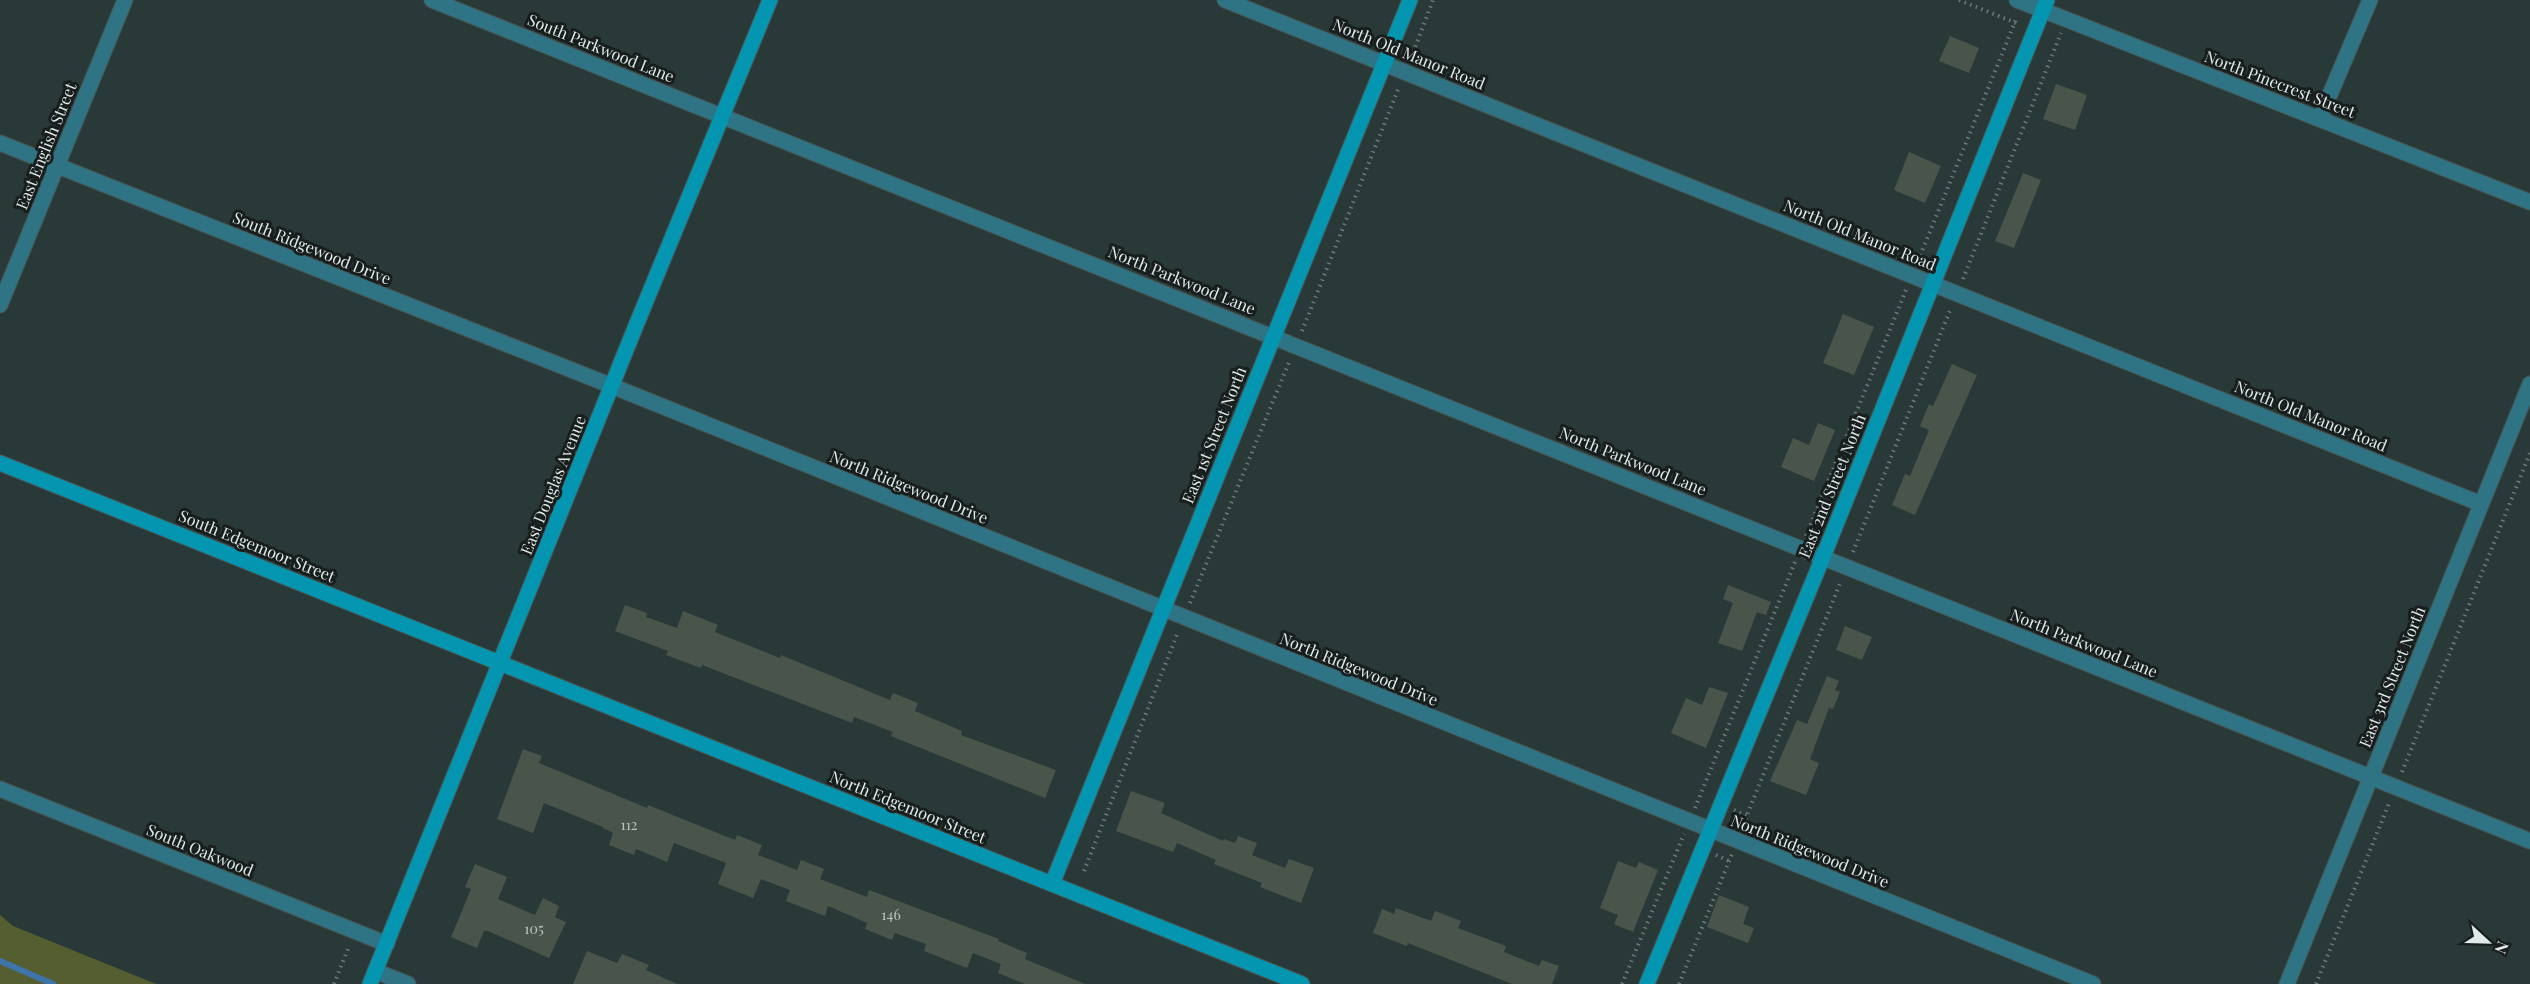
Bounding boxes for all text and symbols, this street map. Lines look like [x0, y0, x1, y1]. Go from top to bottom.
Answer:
street label: South Parkwood Lane [525, 8, 678, 87]
street label: North Old Manor Road [1330, 13, 1489, 94]
street label: North Pinecrest Street [2202, 45, 2359, 122]
street label: East English Street [11, 79, 81, 212]
street label: North Old Manor Road [1781, 194, 1940, 275]
street label: South Ridgewood Drive [230, 206, 394, 289]
street label: North Parkwood Lane [1106, 240, 1259, 319]
street label: East 1st Street North [1177, 363, 1251, 506]
street label: North Old Manor Road [2232, 375, 2391, 456]
street label: East 2nd Street North [1793, 410, 1870, 561]
street label: East Douglas Avenue [515, 412, 590, 557]
street label: North Parkwood Lane [1557, 421, 1710, 500]
street label: North Ridgewood Drive [827, 445, 991, 528]
street label: South Edgemoor Street [176, 505, 339, 587]
street label: North Parkwood Lane [2008, 603, 2161, 682]
street label: East 3rd Street North [2354, 603, 2430, 750]
street label: North Ridgewood Drive [1277, 627, 1441, 710]
street label: North Edgemoor Street [827, 766, 990, 848]
street label: North Ridgewood Drive [1728, 809, 1892, 892]
house number: 112 [620, 815, 638, 834]
street label: South Oakwood [144, 819, 257, 881]
house number: 146 [881, 905, 901, 924]
north arrow [2458, 912, 2518, 972]
house number: 105 [524, 919, 544, 938]
text: N [2490, 939, 2514, 958]

